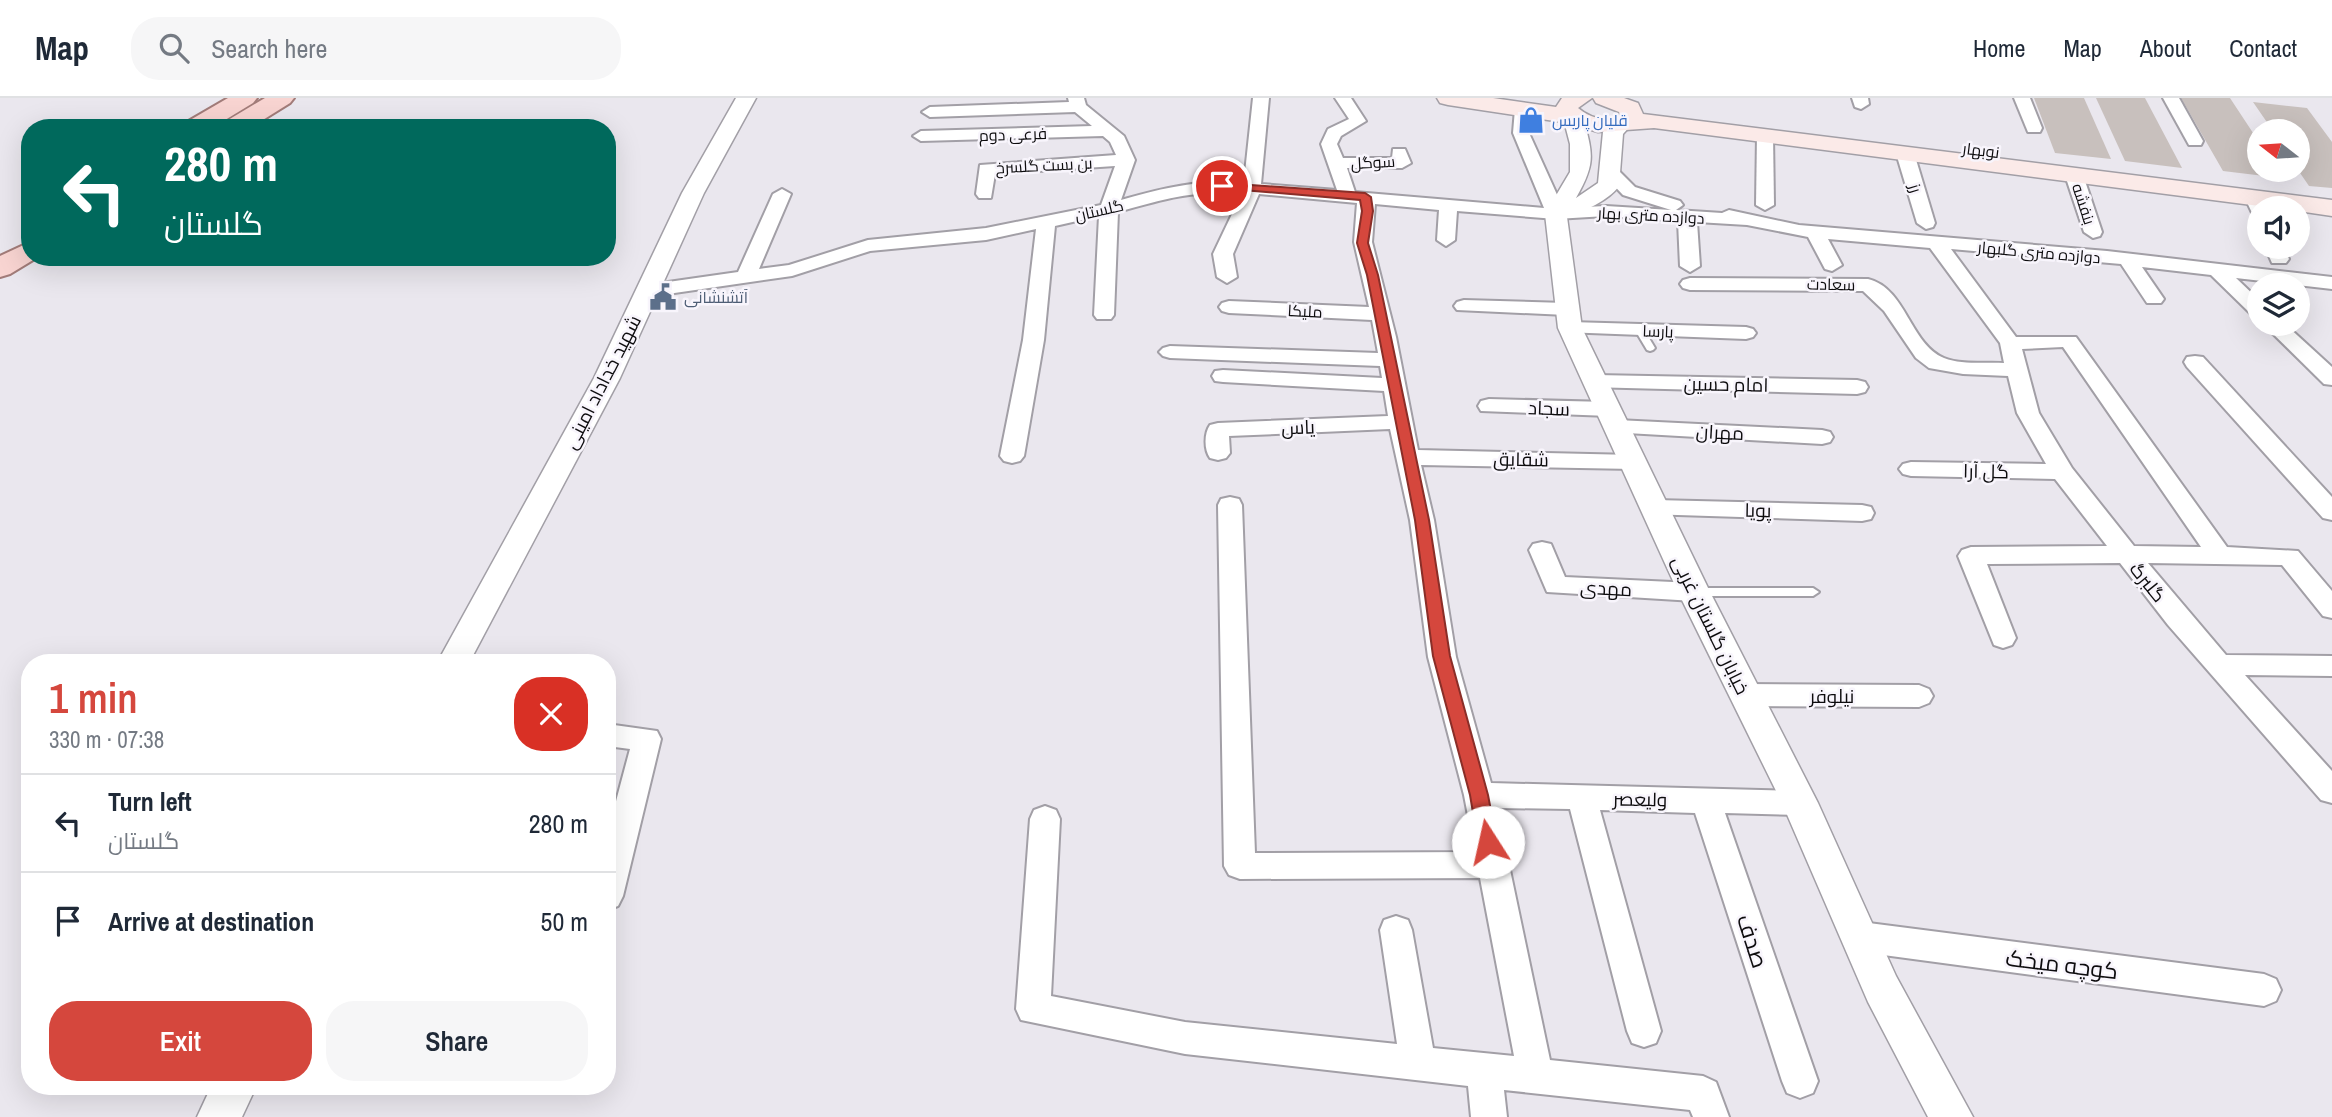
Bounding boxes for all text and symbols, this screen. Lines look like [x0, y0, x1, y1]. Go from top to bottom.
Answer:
search box [131, 17, 621, 80]
text: Map [35, 26, 89, 70]
icon: search [155, 29, 193, 67]
text: Search here [211, 31, 327, 66]
text: Home [1973, 32, 2025, 64]
text: Map [2063, 32, 2102, 64]
text: About [2140, 32, 2191, 64]
text: Contact [2229, 32, 2297, 64]
shop icon: قلیان پاریس [1516, 105, 1546, 135]
place label: قلیان پاریس [1552, 109, 1628, 132]
north arrow [2247, 119, 2310, 182]
map controls [2247, 119, 2310, 336]
street label: فرعی دوم [979, 122, 1048, 147]
text: 280 m [164, 130, 278, 196]
street label: نوبهار [1960, 137, 2001, 163]
icon: left [49, 147, 140, 238]
street label: سوگل [1350, 150, 1396, 174]
street label: بن بست گلسرخ [995, 151, 1093, 180]
pin [1192, 156, 1252, 216]
icon: arrive [1203, 167, 1241, 205]
street label: رز [1904, 180, 1928, 195]
street label: بنفشه [2067, 181, 2101, 227]
street label: گلستان [1072, 194, 1126, 226]
button: sound [2247, 196, 2310, 259]
street label: دوازده متری بهار [1596, 201, 1705, 229]
text: گلستان [164, 202, 263, 245]
street label: دوازده متری گلبهار [1976, 236, 2101, 268]
street label: سعادت [1807, 273, 1855, 295]
button: layers [2247, 273, 2310, 336]
public building icon: آتشنشانی [648, 282, 678, 312]
place label: آتشنشانی [684, 286, 749, 308]
street label: ملیکا [1287, 299, 1323, 323]
street label: شهید خداداد امینی [557, 311, 647, 453]
street label: پارسا [1642, 319, 1675, 344]
street label: امام حسین [1683, 370, 1769, 399]
street label: سجاد [1528, 394, 1570, 422]
street label: یاس [1281, 413, 1315, 441]
street label: مهران [1695, 418, 1745, 446]
street label: شقایق [1493, 446, 1549, 472]
street label: گل آرا [1963, 458, 2009, 484]
street label: پویا [1744, 497, 1772, 523]
street label: خیابان گلستان غربی [1666, 551, 1756, 699]
street label: گلبرگ [2124, 556, 2172, 608]
street label: مهدی [1579, 574, 1633, 602]
text: 1 min [49, 670, 138, 726]
button: close [514, 677, 588, 751]
street label: نیلوفر [1809, 683, 1854, 709]
text: 330 m · 07:38 [49, 724, 164, 755]
text: Turn left [108, 784, 192, 819]
street label: ولیعصر [1612, 786, 1667, 812]
icon: left [49, 804, 87, 842]
position arrow [1451, 805, 1525, 879]
text: 280 m [529, 806, 588, 841]
text: گلستان [108, 825, 179, 856]
icon: arrive [49, 902, 87, 940]
text: Arrive at destination [108, 904, 314, 939]
text: 50 m [541, 904, 588, 939]
street label: صدف [1730, 910, 1776, 972]
street label: کوچه میخک [2004, 942, 2120, 986]
button: Exit [49, 1001, 312, 1081]
button: Share [326, 1001, 588, 1081]

